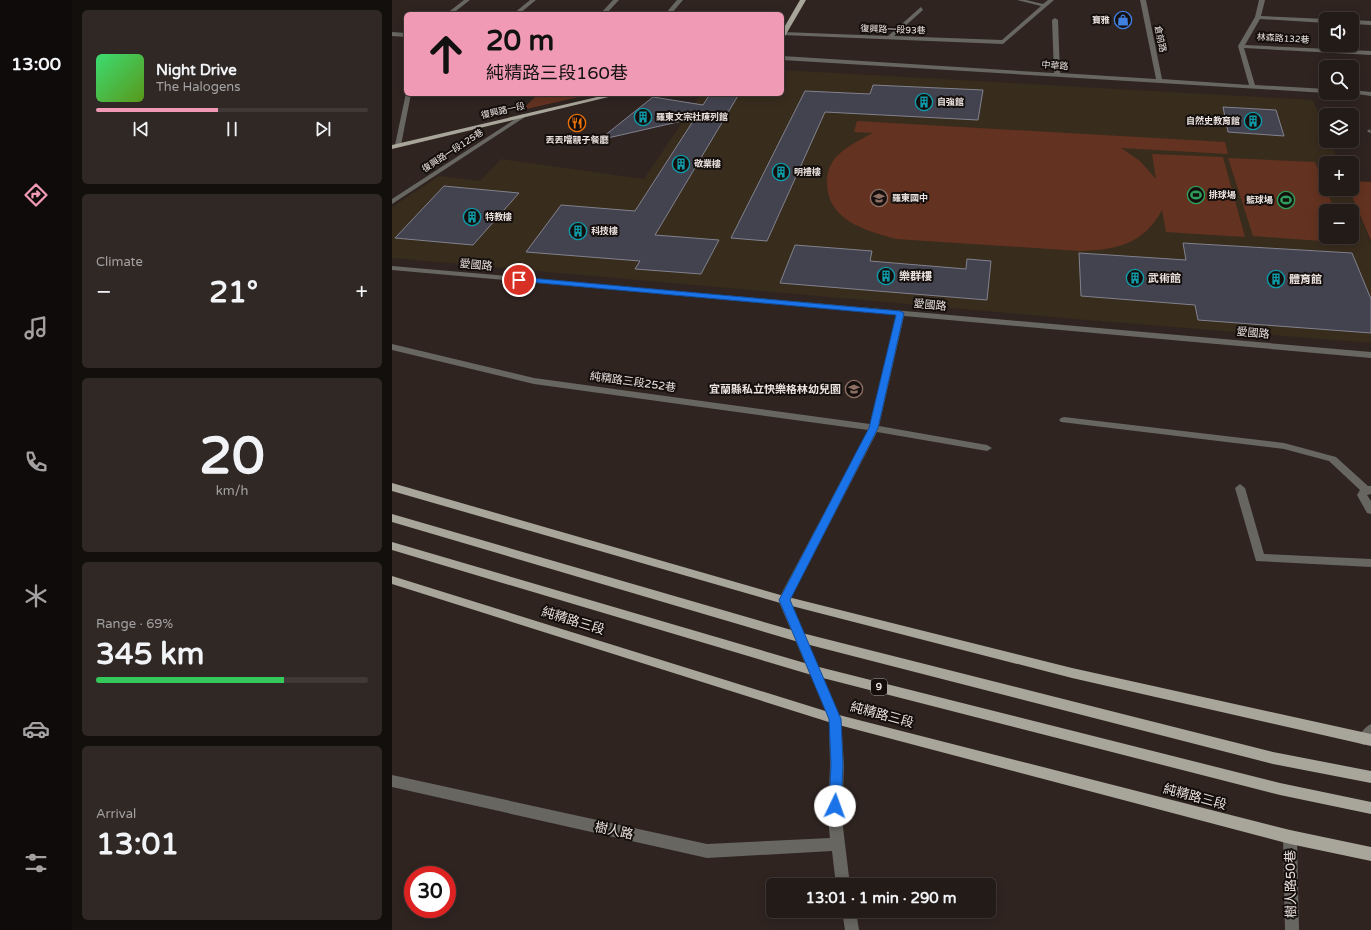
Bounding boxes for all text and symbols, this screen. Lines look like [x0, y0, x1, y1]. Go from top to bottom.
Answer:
shop icon: 寶雅 [1113, 10, 1133, 30]
map controls [1319, 12, 1359, 244]
button: sound [1319, 12, 1359, 52]
place label: 寶雅 [1092, 15, 1110, 26]
street label: 復興路一段93巷 [860, 23, 926, 37]
text: 20 m [486, 24, 554, 58]
street label: 倉前路 [1152, 25, 1168, 53]
icon: ahead [420, 28, 472, 80]
street label: 林森路132巷 [1256, 32, 1310, 46]
text: 13:00 [11, 53, 61, 75]
street label: 中華路 [1041, 60, 1069, 72]
button: search [1319, 60, 1359, 100]
text: Night Drive [156, 61, 237, 79]
text: 純精路三段160巷 [486, 62, 628, 84]
text: The Halogens [156, 79, 240, 95]
building icon: 自強館 [914, 92, 934, 112]
place label: 自強館 [937, 97, 964, 108]
street label: 復興路一段 [480, 101, 526, 121]
building icon: 羅東文宗社陳列館 [633, 107, 653, 127]
button: layers [1319, 108, 1359, 148]
place label: 羅東文宗社陳列館 [656, 111, 728, 123]
building icon: 自然史教育館 [1243, 111, 1263, 131]
restaurant icon: 丟丟噹親子餐廳 [567, 113, 587, 133]
place label: 自然史教育館 [1186, 115, 1240, 127]
icon: previous [130, 118, 152, 140]
icon: pause [221, 118, 243, 140]
icon: next [312, 118, 334, 140]
street label: 復興路一段125巷 [420, 127, 486, 175]
place label: 丟丟噹親子餐廳 [545, 135, 609, 146]
building icon: 敬業樓 [671, 154, 691, 174]
button: + [1319, 156, 1359, 196]
place label: 敬業樓 [694, 159, 721, 170]
building icon: 明禮樓 [771, 162, 791, 182]
place label: 明禮樓 [794, 167, 821, 178]
icon: directions [22, 181, 50, 209]
sports icon: 排球場 [1186, 185, 1206, 205]
school or university icon: 羅東國中 [869, 188, 889, 208]
place label: 排球場 [1209, 190, 1236, 201]
sports icon: 籃球場 [1276, 190, 1296, 210]
place label: 羅東國中 [892, 193, 928, 204]
place label: 籃球場 [1246, 195, 1273, 206]
button: − [1319, 204, 1359, 244]
building icon: 特教樓 [462, 207, 482, 227]
place label: 特教樓 [485, 211, 512, 223]
building icon: 科技樓 [568, 221, 588, 241]
place label: 科技樓 [591, 226, 618, 237]
text: Climate [96, 254, 143, 270]
street label: 愛國路 [459, 257, 493, 273]
pin [502, 263, 536, 297]
building icon: 樂群樓 [876, 266, 896, 286]
building icon: 武術館 [1125, 268, 1145, 288]
icon: arrive [508, 269, 530, 291]
building icon: 體育館 [1266, 269, 1286, 289]
place label: 樂群樓 [899, 270, 932, 283]
place label: 武術館 [1148, 272, 1181, 285]
place label: 體育館 [1289, 273, 1322, 286]
text: 21° [209, 274, 258, 311]
text: − [96, 279, 112, 305]
text: + [356, 279, 368, 305]
street label: 愛國路 [913, 297, 947, 313]
icon: music [22, 314, 50, 342]
street label: 愛國路 [1236, 325, 1270, 341]
street label: 純精路三段252巷 [589, 370, 677, 394]
school or university icon: 宜蘭縣私立快樂格林幼兒園 [844, 379, 864, 399]
place label: 宜蘭縣私立快樂格林幼兒園 [709, 383, 841, 396]
text: 20 [199, 425, 265, 488]
icon: phone [22, 448, 50, 476]
text: km/h [216, 483, 248, 499]
icon: climate [22, 582, 50, 610]
street label: 純精路三段 [540, 604, 606, 638]
text: Range · 69% [96, 616, 173, 632]
text: 345 km [96, 636, 204, 673]
road number: 9 [871, 679, 887, 695]
street label: 純精路三段 [849, 699, 915, 731]
icon: car [22, 715, 50, 743]
street label: 純精路三段 [1162, 781, 1228, 813]
position arrow [814, 785, 856, 827]
text: Arrival [96, 806, 136, 822]
street label: 樹人路 [593, 819, 635, 843]
text: 13:01 [96, 826, 179, 863]
icon: filters [22, 849, 50, 877]
street label: 樹人路50巷 [1282, 850, 1300, 918]
speed limit sign: 30 [404, 866, 456, 918]
text: 13:01 · 1 min · 290 m [806, 889, 956, 907]

